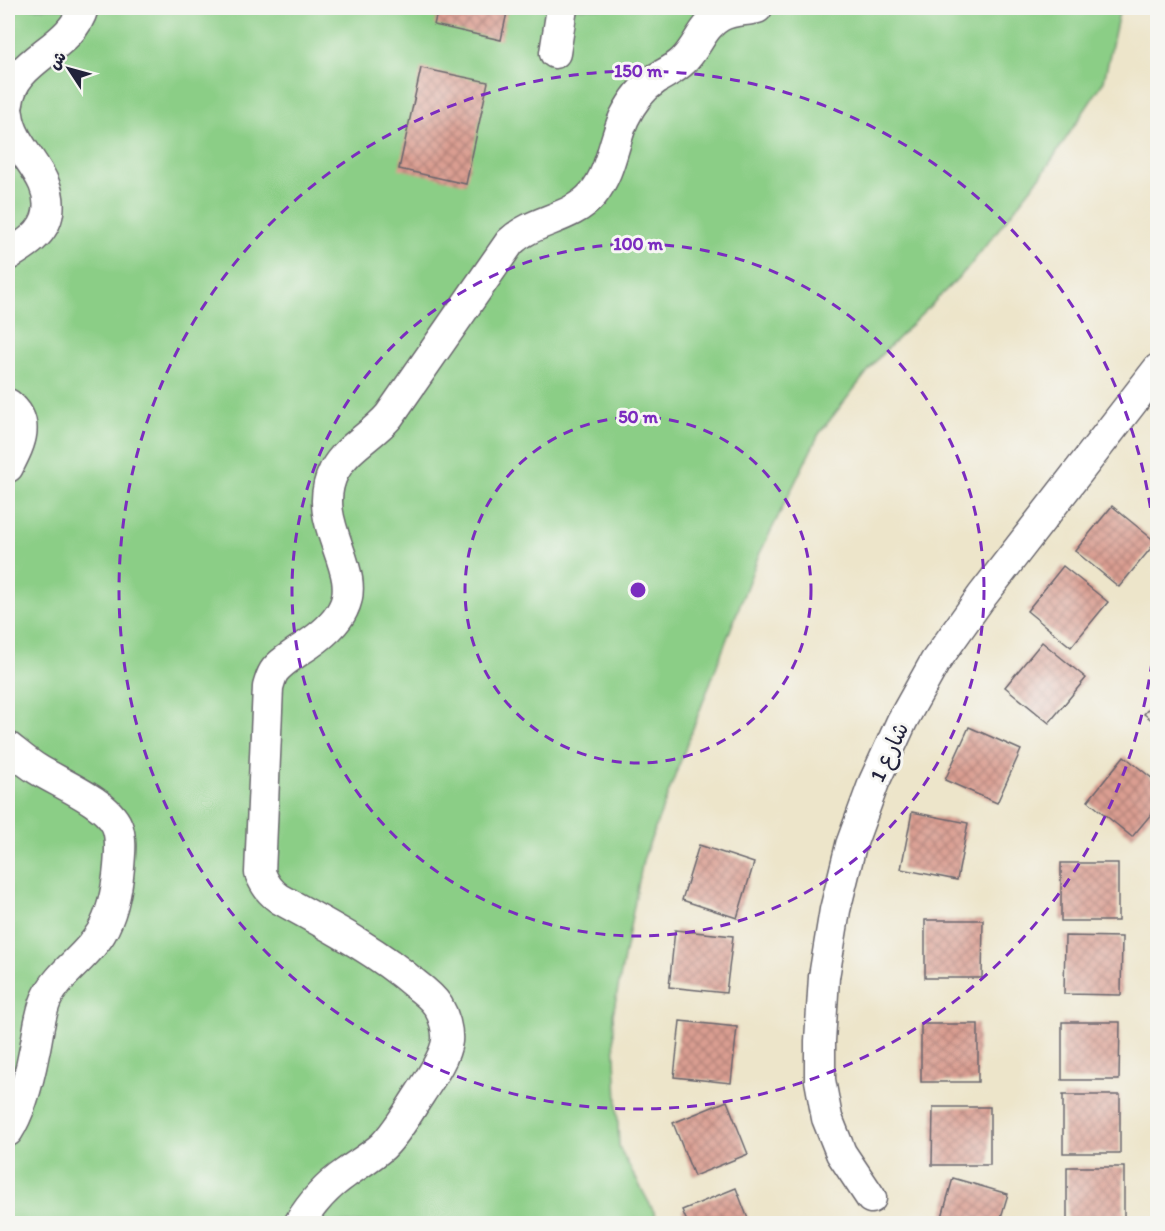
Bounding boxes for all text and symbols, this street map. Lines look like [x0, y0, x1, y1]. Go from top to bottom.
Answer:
north arrow [39, 39, 99, 99]
text: ش [44, 48, 70, 73]
text: 150 m [614, 60, 663, 82]
text: 100 m [613, 233, 664, 255]
text: 50 m [618, 406, 659, 428]
centre of rings [628, 580, 648, 600]
street label: شارع 1 [863, 718, 916, 787]

